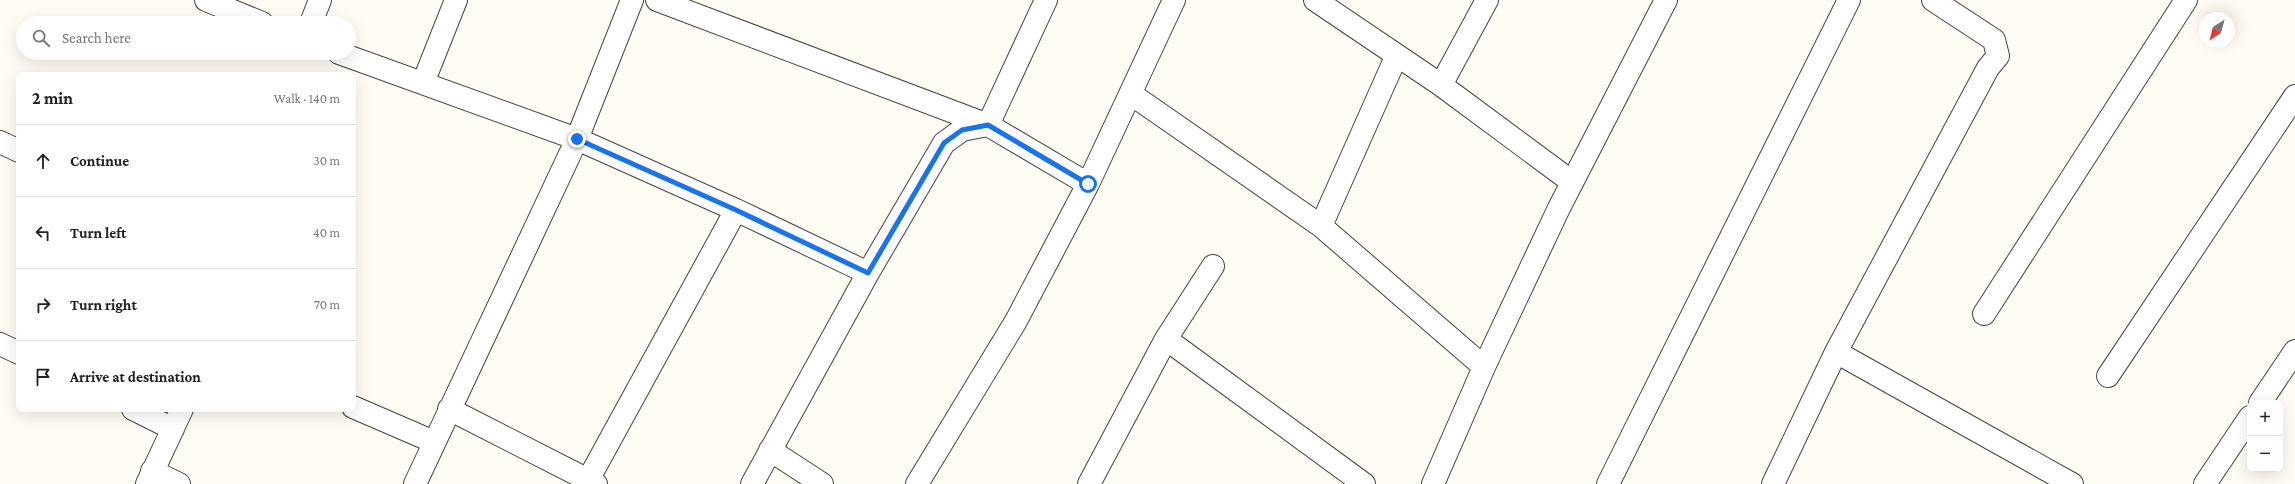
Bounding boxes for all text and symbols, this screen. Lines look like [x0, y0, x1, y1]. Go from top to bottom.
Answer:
north arrow [2199, 12, 2235, 48]
search box [16, 16, 356, 60]
icon: search [30, 27, 52, 49]
text: Search here [62, 30, 131, 46]
text: 2 min [32, 89, 73, 108]
text: Walk · 140 m [274, 91, 340, 106]
route end [568, 130, 586, 148]
icon: ahead [32, 150, 54, 172]
text: Continue [70, 153, 129, 169]
text: 30 m [314, 153, 340, 168]
route start [1079, 175, 1097, 193]
icon: left [32, 222, 54, 244]
text: Turn left [70, 225, 126, 241]
text: 40 m [313, 225, 340, 240]
icon: right [32, 294, 54, 316]
text: Turn right [70, 297, 137, 313]
text: 70 m [314, 297, 340, 312]
icon: arrive [32, 366, 54, 388]
text: Arrive at destination [70, 369, 201, 385]
map controls [2247, 400, 2283, 472]
button: + [2247, 400, 2283, 436]
button: − [2247, 436, 2283, 472]

